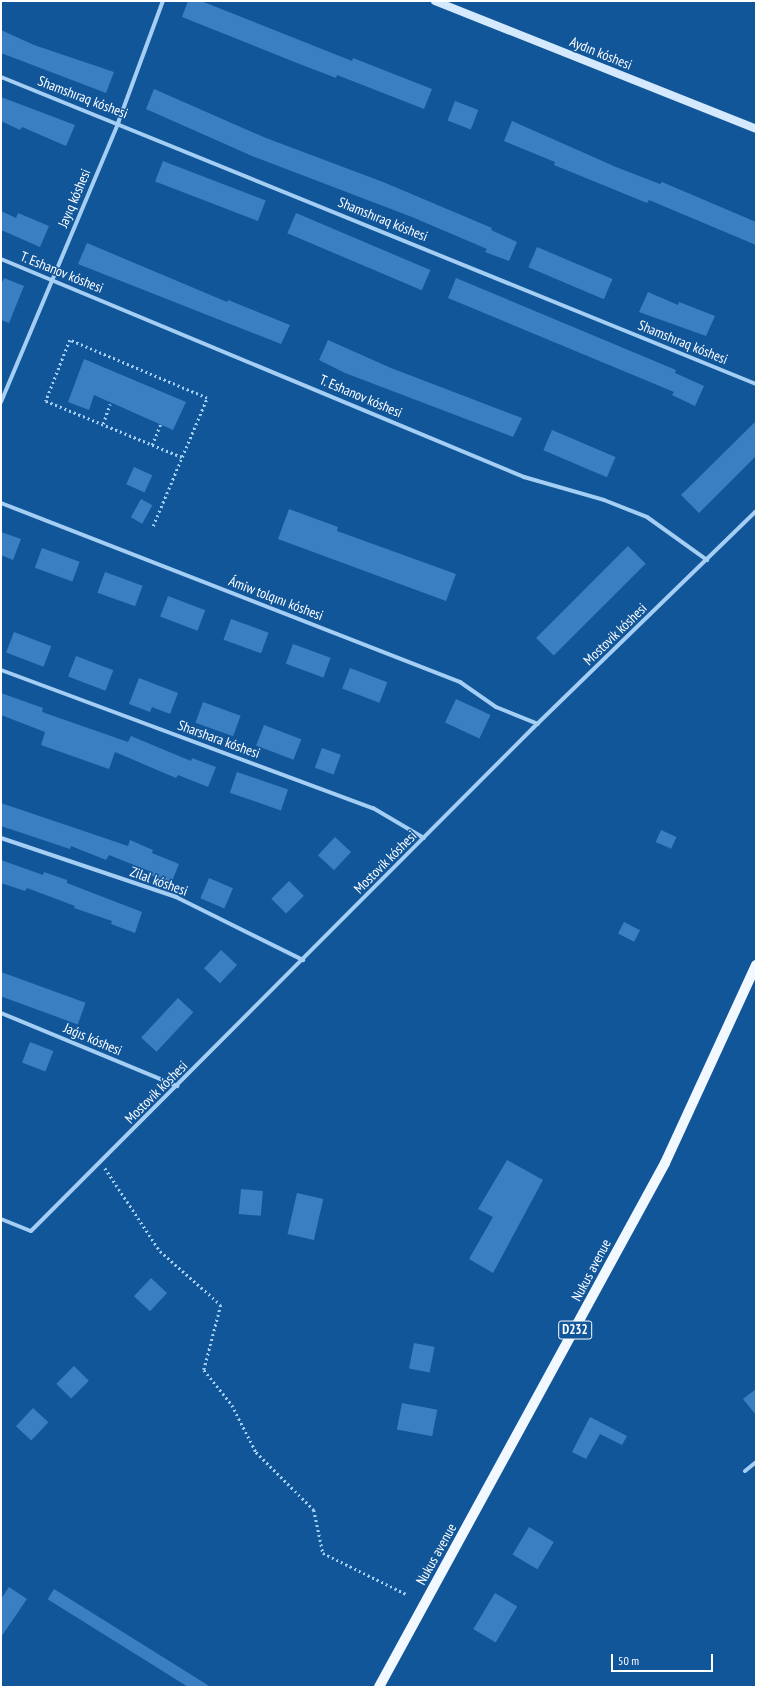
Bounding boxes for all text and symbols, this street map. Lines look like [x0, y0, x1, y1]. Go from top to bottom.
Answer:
street label: Aydın kóshesi [568, 33, 634, 73]
street label: Shamshıraq kóshesi [36, 72, 130, 122]
street label: Jayıq kóshesi [54, 166, 94, 230]
street label: Shamshıraq kóshesi [336, 193, 430, 245]
street label: T. Eshanov kóshesi [17, 247, 107, 297]
street label: Shamshıraq kóshesi [636, 316, 730, 368]
street label: T. Eshanov kóshesi [317, 371, 405, 421]
street label: Ámiw tolqını kóshesi [226, 572, 326, 624]
street label: Mostovik kóshesi [580, 599, 650, 669]
street label: Sharshara kóshesi [176, 716, 262, 762]
street label: Mostovik kóshesi [350, 827, 420, 897]
street label: Zilal kóshesi [128, 863, 190, 899]
street label: Jaǵıs kóshesi [61, 1019, 125, 1059]
street label: Mostovik kóshesi [121, 1057, 191, 1127]
street label: Nukus avenue [568, 1236, 614, 1304]
road number: D232 [558, 1319, 592, 1341]
street label: Nukus avenue [412, 1520, 460, 1588]
scale bar [613, 1646, 715, 1672]
text: 50 m [618, 1653, 639, 1668]

